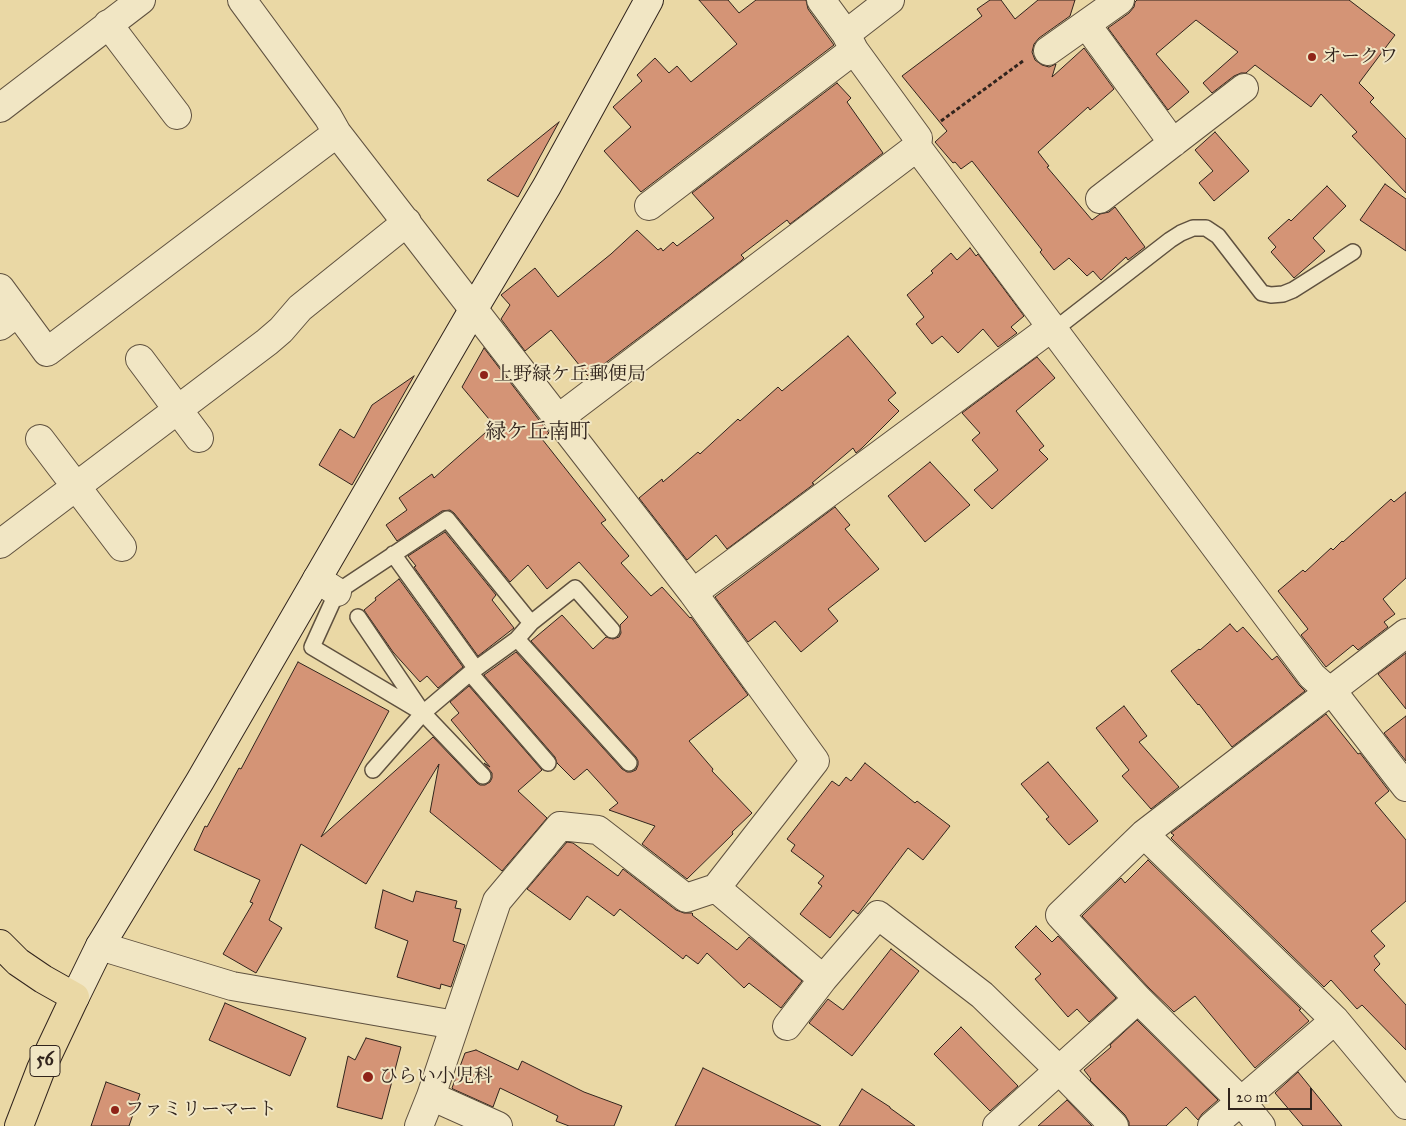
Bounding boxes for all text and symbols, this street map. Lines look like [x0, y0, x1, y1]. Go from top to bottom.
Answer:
place label: オークワ [1322, 46, 1398, 68]
marker: オークワ [1306, 51, 1318, 63]
place label: 上野緑ケ丘郵便局 [494, 364, 646, 386]
marker: 上野緑ケ丘郵便局 [478, 369, 490, 381]
district label: 緑ケ丘南町 [486, 420, 590, 446]
road number: 56 [30, 1046, 60, 1076]
place label: ひらい小児科 [379, 1066, 493, 1088]
marker: ひらい小児科 [361, 1070, 375, 1084]
scale bar [1231, 1078, 1315, 1110]
text: 20 m [1236, 1088, 1268, 1106]
place label: ファミリーマート [125, 1099, 277, 1121]
marker: ファミリーマート [109, 1104, 121, 1116]

